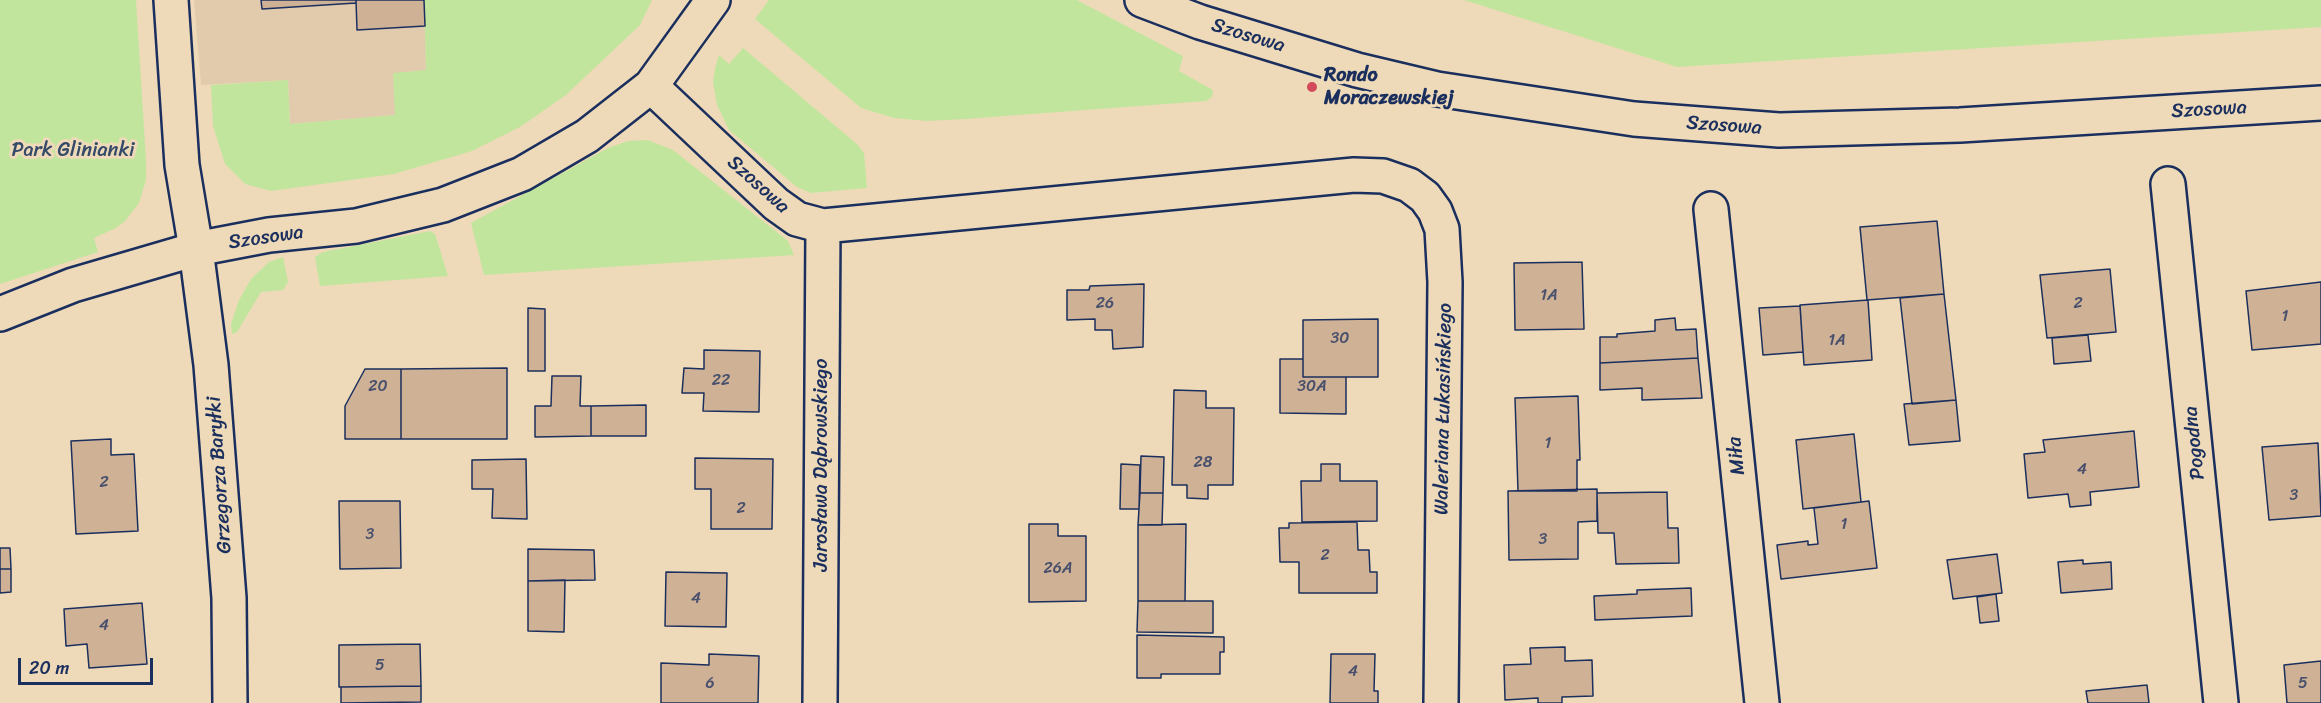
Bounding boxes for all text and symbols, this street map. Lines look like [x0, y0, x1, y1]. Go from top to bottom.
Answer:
street label: Szosowa [1208, 13, 1288, 59]
place label: Rondo Moraczewskiej [1324, 64, 1454, 111]
marker: Rondo Moraczewskiej [1305, 80, 1319, 94]
street label: Szosowa [2171, 96, 2247, 124]
street label: Szosowa [1686, 111, 1762, 141]
park label: Park Glinianki [11, 139, 135, 163]
street label: Szosowa [722, 151, 794, 219]
street label: Szosowa [227, 221, 305, 255]
house number: 1A [1540, 286, 1558, 306]
house number: 26 [1096, 294, 1114, 314]
house number: 2 [2073, 294, 2083, 314]
street label: Waleriana Łukasińskiego [1430, 303, 1458, 515]
house number: 1 [2282, 307, 2288, 327]
house number: 30 [1331, 329, 1349, 349]
house number: 1A [1828, 331, 1846, 351]
street label: Jarosława Dąbrowskiego [810, 358, 834, 572]
house number: 22 [712, 371, 730, 391]
house number: 20 [368, 377, 388, 397]
house number: 30A [1297, 377, 1327, 397]
street label: Grzegorza Baryłki [203, 396, 237, 554]
street label: Pogodna [2179, 405, 2211, 481]
house number: 1 [1545, 434, 1551, 454]
street label: Miła [1723, 436, 1751, 476]
house number: 28 [1194, 453, 1212, 473]
house number: 4 [2077, 460, 2087, 480]
house number: 2 [99, 473, 109, 493]
house number: 3 [2290, 486, 2298, 506]
house number: 2 [736, 499, 746, 519]
house number: 1 [1841, 515, 1847, 535]
house number: 3 [366, 525, 374, 545]
house number: 3 [1539, 530, 1547, 550]
house number: 2 [1320, 546, 1330, 566]
house number: 26A [1044, 559, 1072, 579]
house number: 4 [691, 589, 701, 609]
house number: 4 [99, 616, 109, 636]
scale bar [21, 646, 156, 684]
text: 20 m [29, 652, 69, 684]
house number: 5 [375, 656, 385, 676]
house number: 4 [1348, 662, 1358, 682]
house number: 6 [705, 674, 715, 694]
house number: 5 [2298, 674, 2308, 694]

